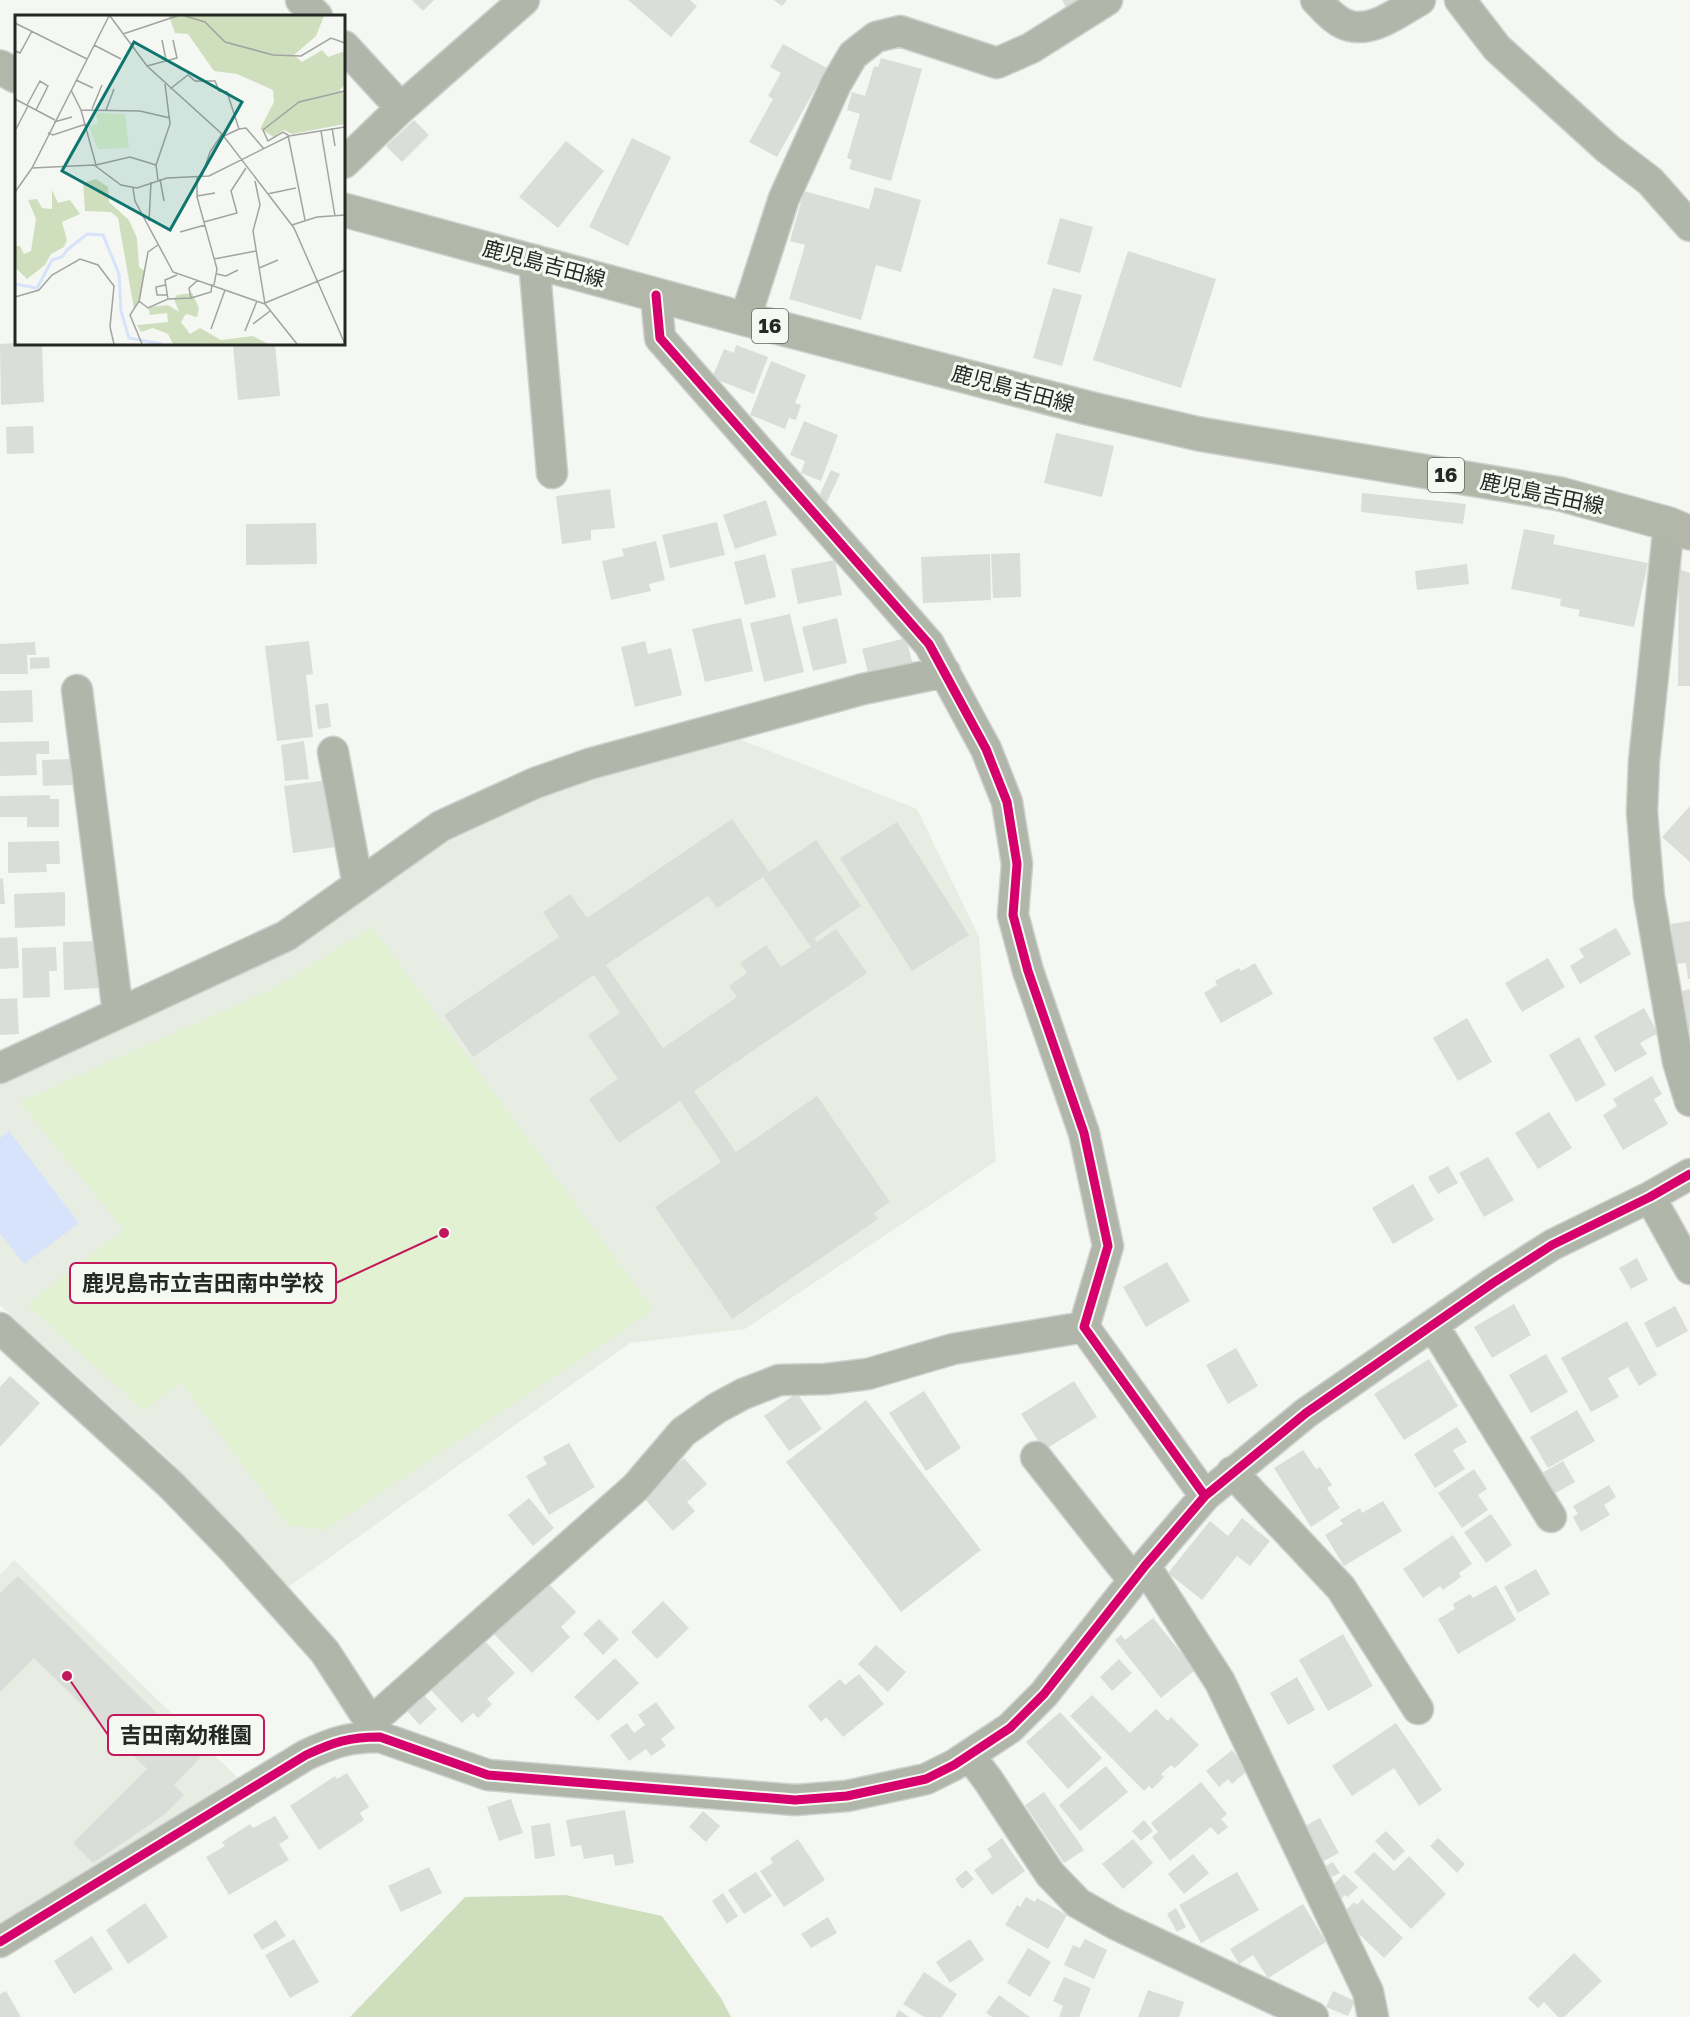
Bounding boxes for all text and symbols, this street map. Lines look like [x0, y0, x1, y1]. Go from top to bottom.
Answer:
inset map [15, 15, 345, 345]
street label: 鹿児島吉田線 [480, 234, 608, 292]
road number: 16 [752, 309, 788, 343]
street label: 鹿児島吉田線 [949, 359, 1077, 417]
road number: 16 [1428, 458, 1464, 492]
street label: 鹿児島吉田線 [1478, 467, 1607, 519]
callout: 鹿児島市立吉田南中学校 [70, 1263, 336, 1303]
text: 鹿児島市立吉田南中学校 [82, 1269, 324, 1296]
callout: 吉田南幼稚園 [108, 1715, 264, 1755]
text: 吉田南幼稚園 [120, 1721, 252, 1748]

